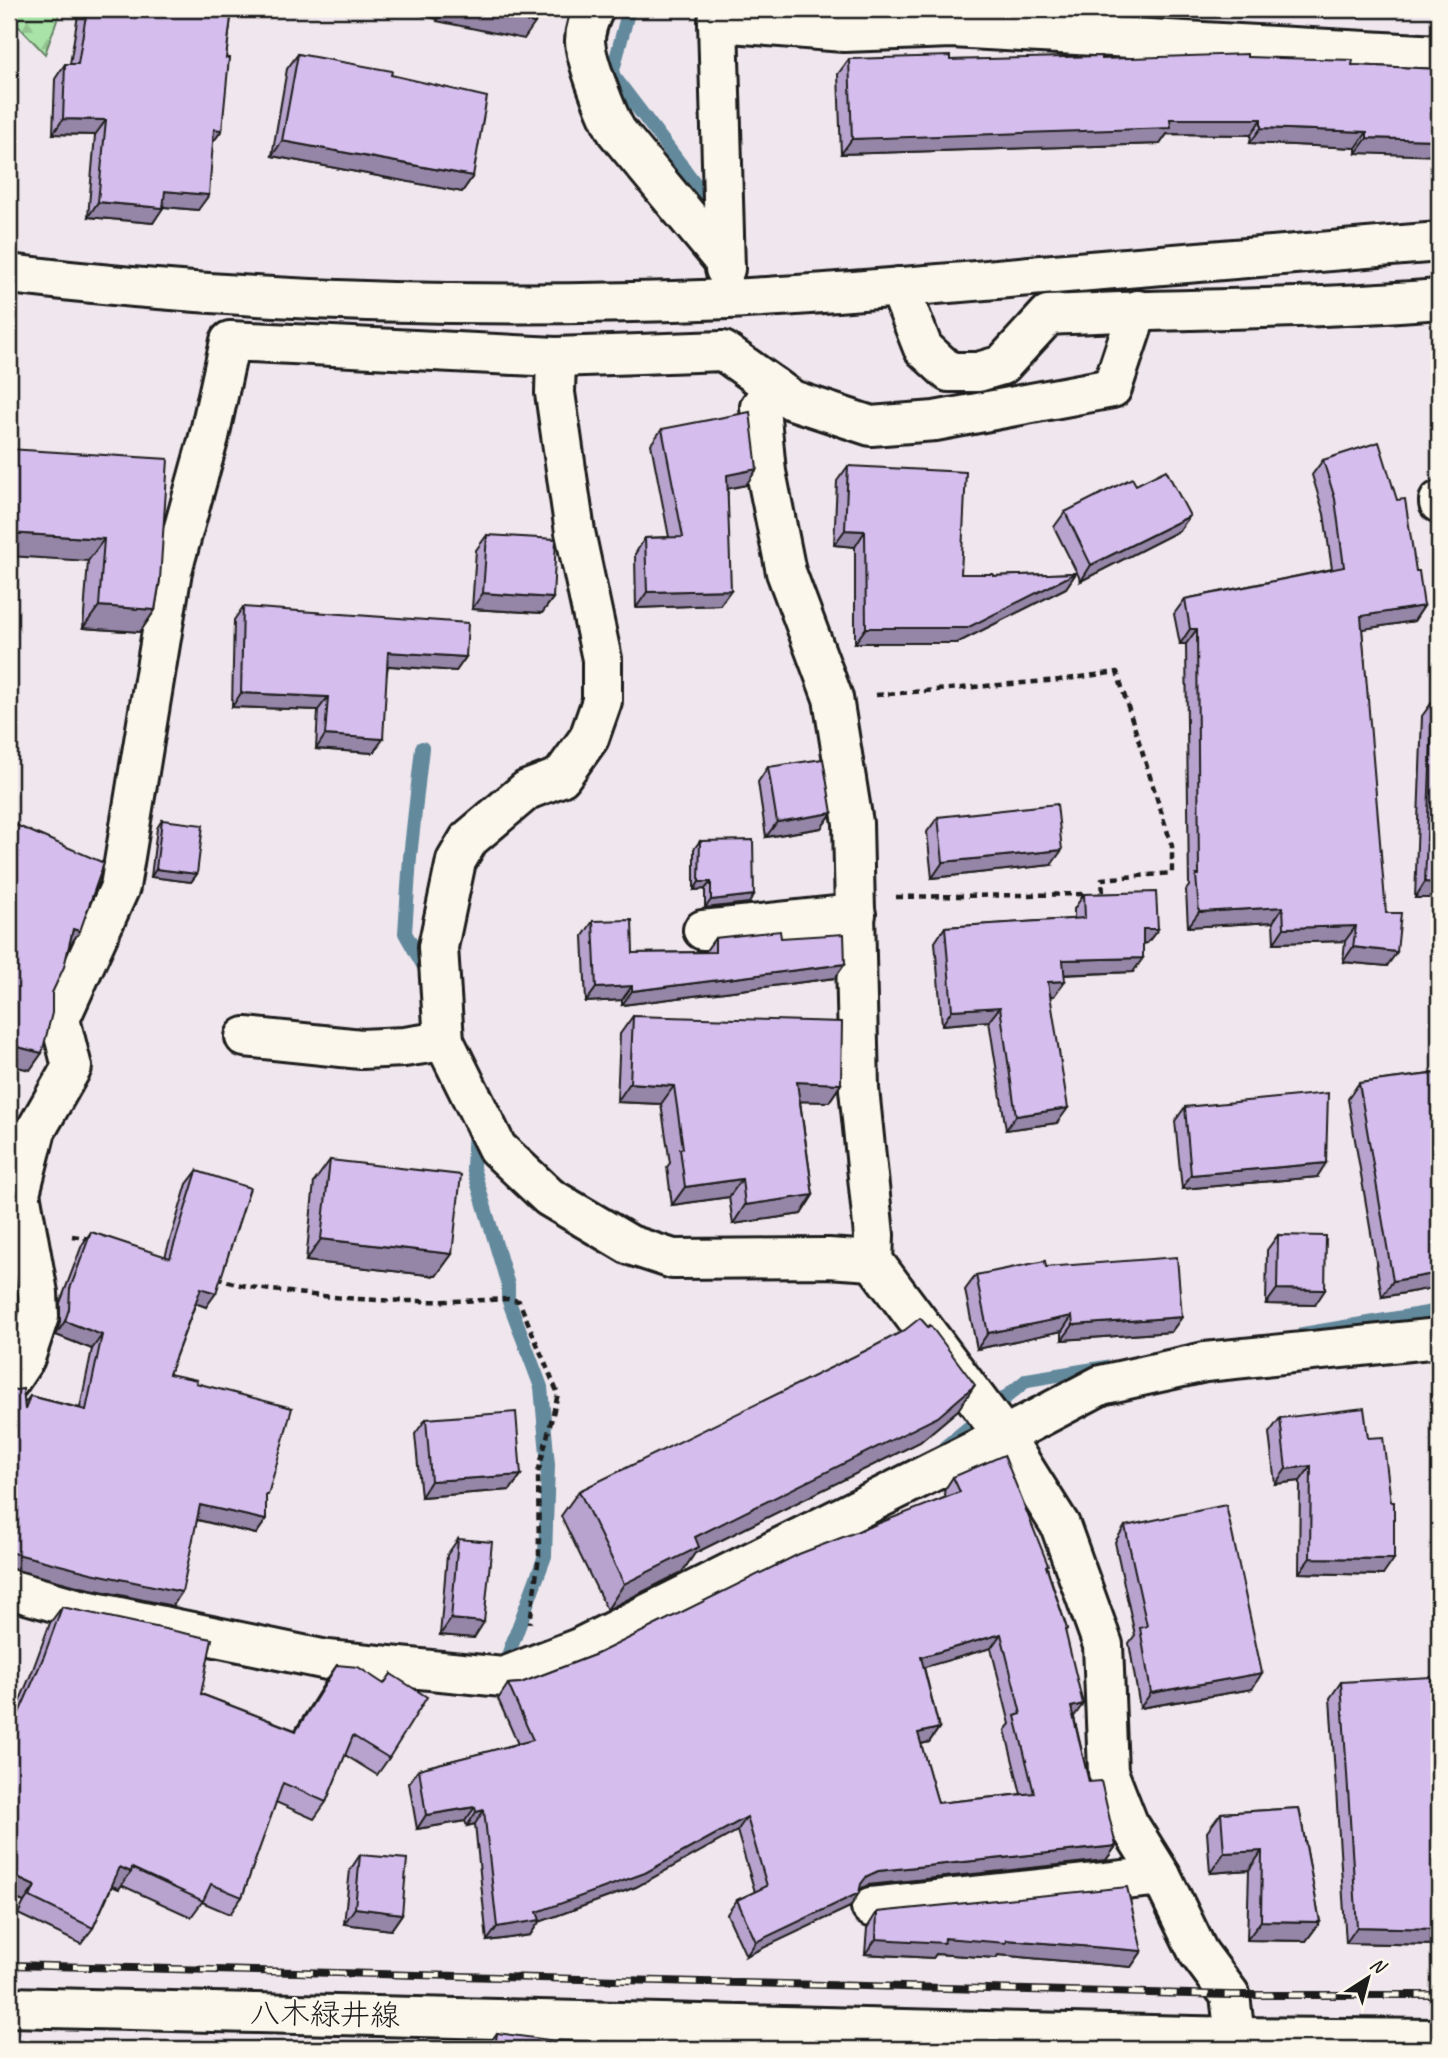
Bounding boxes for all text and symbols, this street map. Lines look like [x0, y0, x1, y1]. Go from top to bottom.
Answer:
north arrow [1332, 1942, 1402, 2012]
text: N [1366, 1952, 1392, 1980]
street label: 八木緑井線 [250, 1994, 400, 2034]

